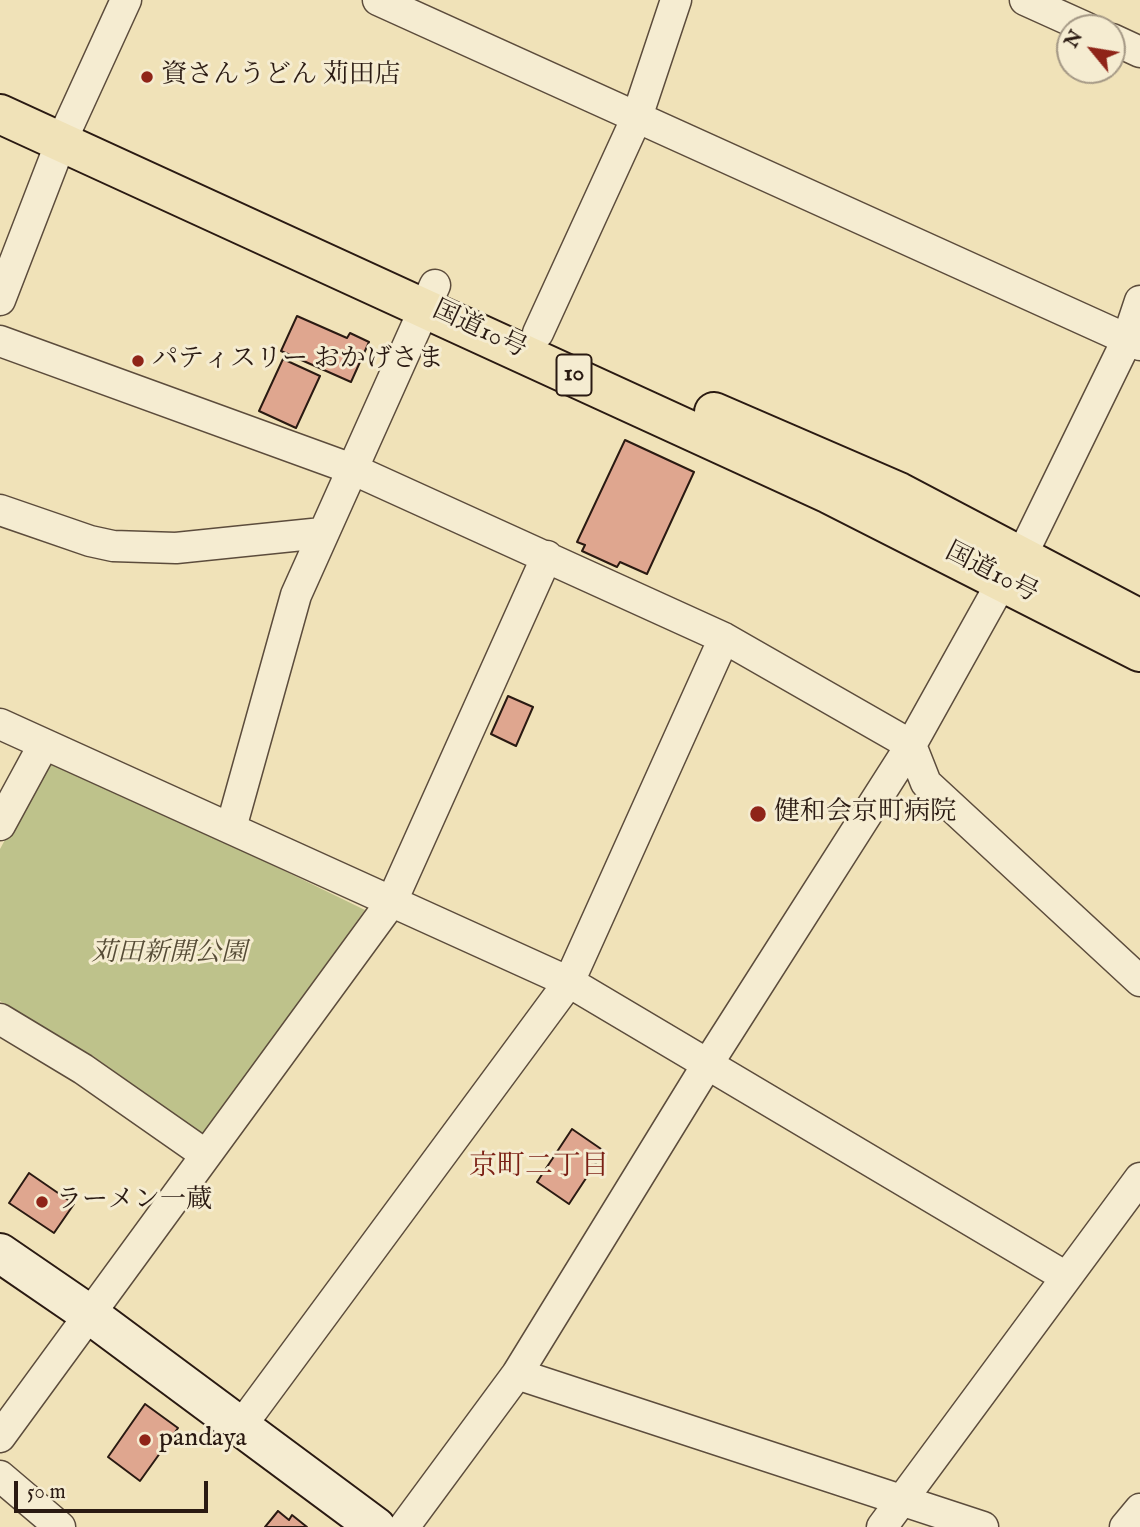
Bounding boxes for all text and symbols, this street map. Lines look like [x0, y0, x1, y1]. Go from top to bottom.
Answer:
north arrow [1056, 14, 1126, 84]
text: N [1060, 26, 1089, 53]
place label: 資さんうどん 苅田店 [161, 61, 401, 93]
marker: 資さんうどん 苅田店 [139, 69, 155, 85]
street label: 国道10号 [427, 296, 531, 366]
place label: パティスリー おかげさま [152, 345, 444, 377]
marker: パティスリー おかげさま [130, 353, 146, 369]
road number: 10 [556, 354, 592, 396]
street label: 国道10号 [939, 537, 1043, 611]
place label: 健和会京町病院 [774, 798, 956, 830]
marker: 健和会京町病院 [748, 804, 768, 824]
park label: 苅田新開公園 [91, 939, 247, 971]
district label: 京町二丁目 [469, 1151, 609, 1185]
place label: ラーメン一蔵 [56, 1186, 212, 1218]
marker: ラーメン一蔵 [34, 1194, 50, 1210]
place label: pandaya [159, 1424, 247, 1456]
marker: pandaya [137, 1432, 153, 1448]
scale bar [18, 1468, 212, 1512]
text: 50 m [27, 1479, 66, 1506]

